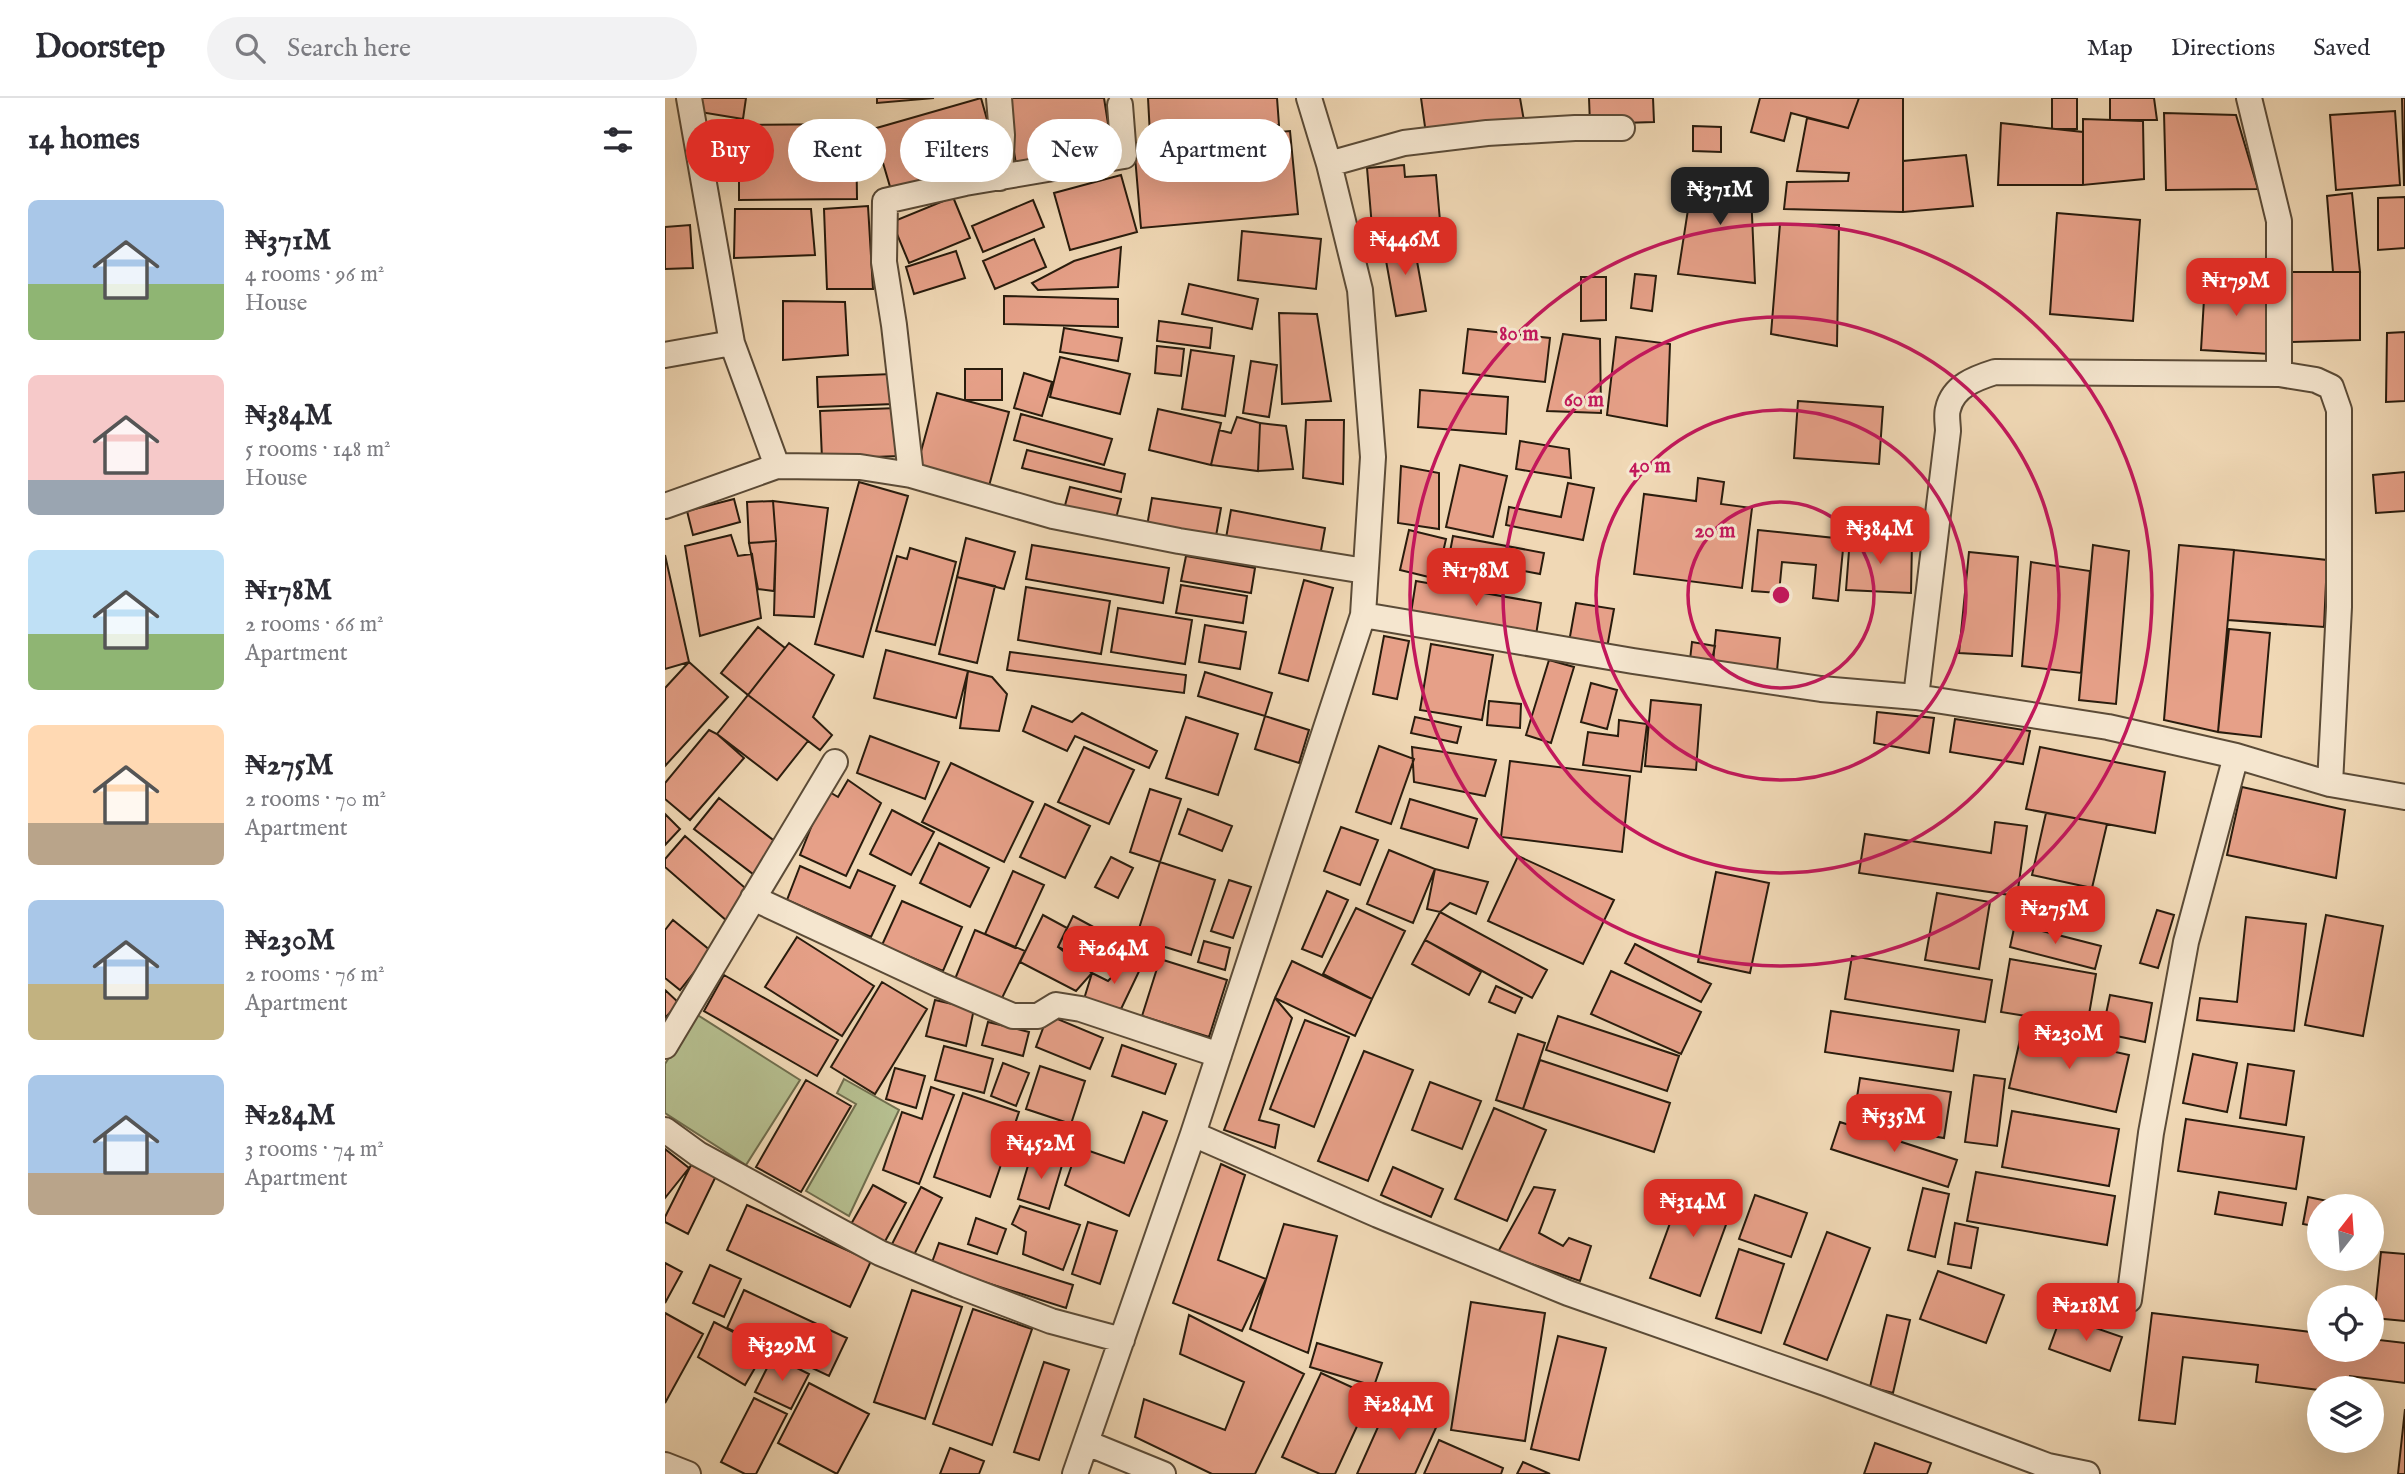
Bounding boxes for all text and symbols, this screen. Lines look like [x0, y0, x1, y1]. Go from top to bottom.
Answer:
search box [207, 17, 697, 80]
text: Doorstep [35, 27, 165, 69]
icon: search [231, 29, 269, 67]
text: Search here [287, 32, 411, 65]
text: Map [2087, 33, 2133, 64]
text: Directions [2171, 33, 2275, 64]
text: Saved [2313, 33, 2370, 64]
chip: Buy [686, 119, 774, 182]
chip: Rent [788, 119, 886, 182]
chip: Filters [900, 119, 1013, 182]
chip: New [1027, 119, 1122, 182]
chip: Apartment [1136, 119, 1291, 182]
text: 14 homes [28, 121, 140, 159]
icon: filters [599, 121, 637, 159]
pin: ₦371M [1671, 167, 1769, 227]
text: ₦371M [1687, 175, 1753, 204]
pin: ₦446M [1356, 218, 1454, 277]
text: ₦371M [245, 222, 331, 260]
text: ₦446M [1370, 225, 1440, 254]
icon: home [84, 228, 168, 312]
pin: ₦179M [2187, 258, 2285, 318]
text: 4 rooms · 96 m² [245, 260, 384, 289]
text: ₦179M [2202, 266, 2270, 295]
text: House [245, 289, 307, 318]
text: 80 m [1499, 321, 1539, 348]
text: 60 m [1564, 387, 1605, 414]
text: ₦384M [245, 397, 333, 435]
icon: home [84, 403, 168, 487]
text: 5 rooms · 148 m² [245, 435, 391, 464]
text: 40 m [1629, 453, 1671, 480]
text: House [245, 464, 307, 493]
pin: ₦384M [1831, 506, 1929, 566]
text: ₦384M [1846, 514, 1914, 543]
text: 20 m [1695, 518, 1736, 545]
pin: ₦178M [1427, 548, 1525, 608]
text: ₦178M [1443, 556, 1509, 585]
text: ₦178M [245, 572, 332, 610]
icon: home [84, 578, 168, 662]
centre of rings [1769, 583, 1793, 607]
text: 2 rooms · 66 m² [245, 610, 384, 639]
text: Apartment [245, 639, 348, 668]
text: ₦275M [245, 747, 334, 785]
icon: home [84, 753, 168, 837]
text: 2 rooms · 70 m² [245, 785, 386, 814]
text: Apartment [245, 814, 348, 843]
pin: ₦275M [2006, 886, 2104, 946]
text: ₦275M [2021, 894, 2089, 923]
text: ₦230M [245, 922, 335, 960]
pin: ₦264M [1065, 926, 1163, 986]
icon: home [84, 928, 168, 1012]
text: ₦264M [1079, 934, 1149, 963]
text: 2 rooms · 76 m² [245, 960, 385, 989]
text: Apartment [245, 989, 348, 1018]
pin: ₦230M [2020, 1012, 2118, 1071]
text: ₦230M [2035, 1019, 2103, 1048]
pin: ₦535M [1845, 1094, 1943, 1154]
text: ₦284M [245, 1097, 335, 1135]
text: ₦535M [1862, 1102, 1926, 1131]
icon: home [84, 1103, 168, 1187]
pin: ₦452M [992, 1122, 1090, 1181]
text: ₦452M [1007, 1129, 1075, 1158]
text: 3 rooms · 74 m² [245, 1135, 384, 1164]
text: Apartment [245, 1164, 348, 1193]
pin: ₦314M [1644, 1180, 1742, 1239]
text: ₦314M [1660, 1187, 1726, 1216]
north arrow [2307, 1194, 2383, 1270]
map controls [2307, 1194, 2384, 1453]
pin: ₦218M [2037, 1284, 2135, 1343]
button: locate [2307, 1285, 2384, 1362]
text: ₦218M [2053, 1291, 2119, 1320]
pin: ₦329M [733, 1324, 831, 1383]
text: ₦329M [748, 1331, 816, 1360]
button: layers [2307, 1376, 2384, 1453]
pin: ₦284M [1350, 1382, 1448, 1442]
text: ₦284M [1364, 1390, 1434, 1419]

